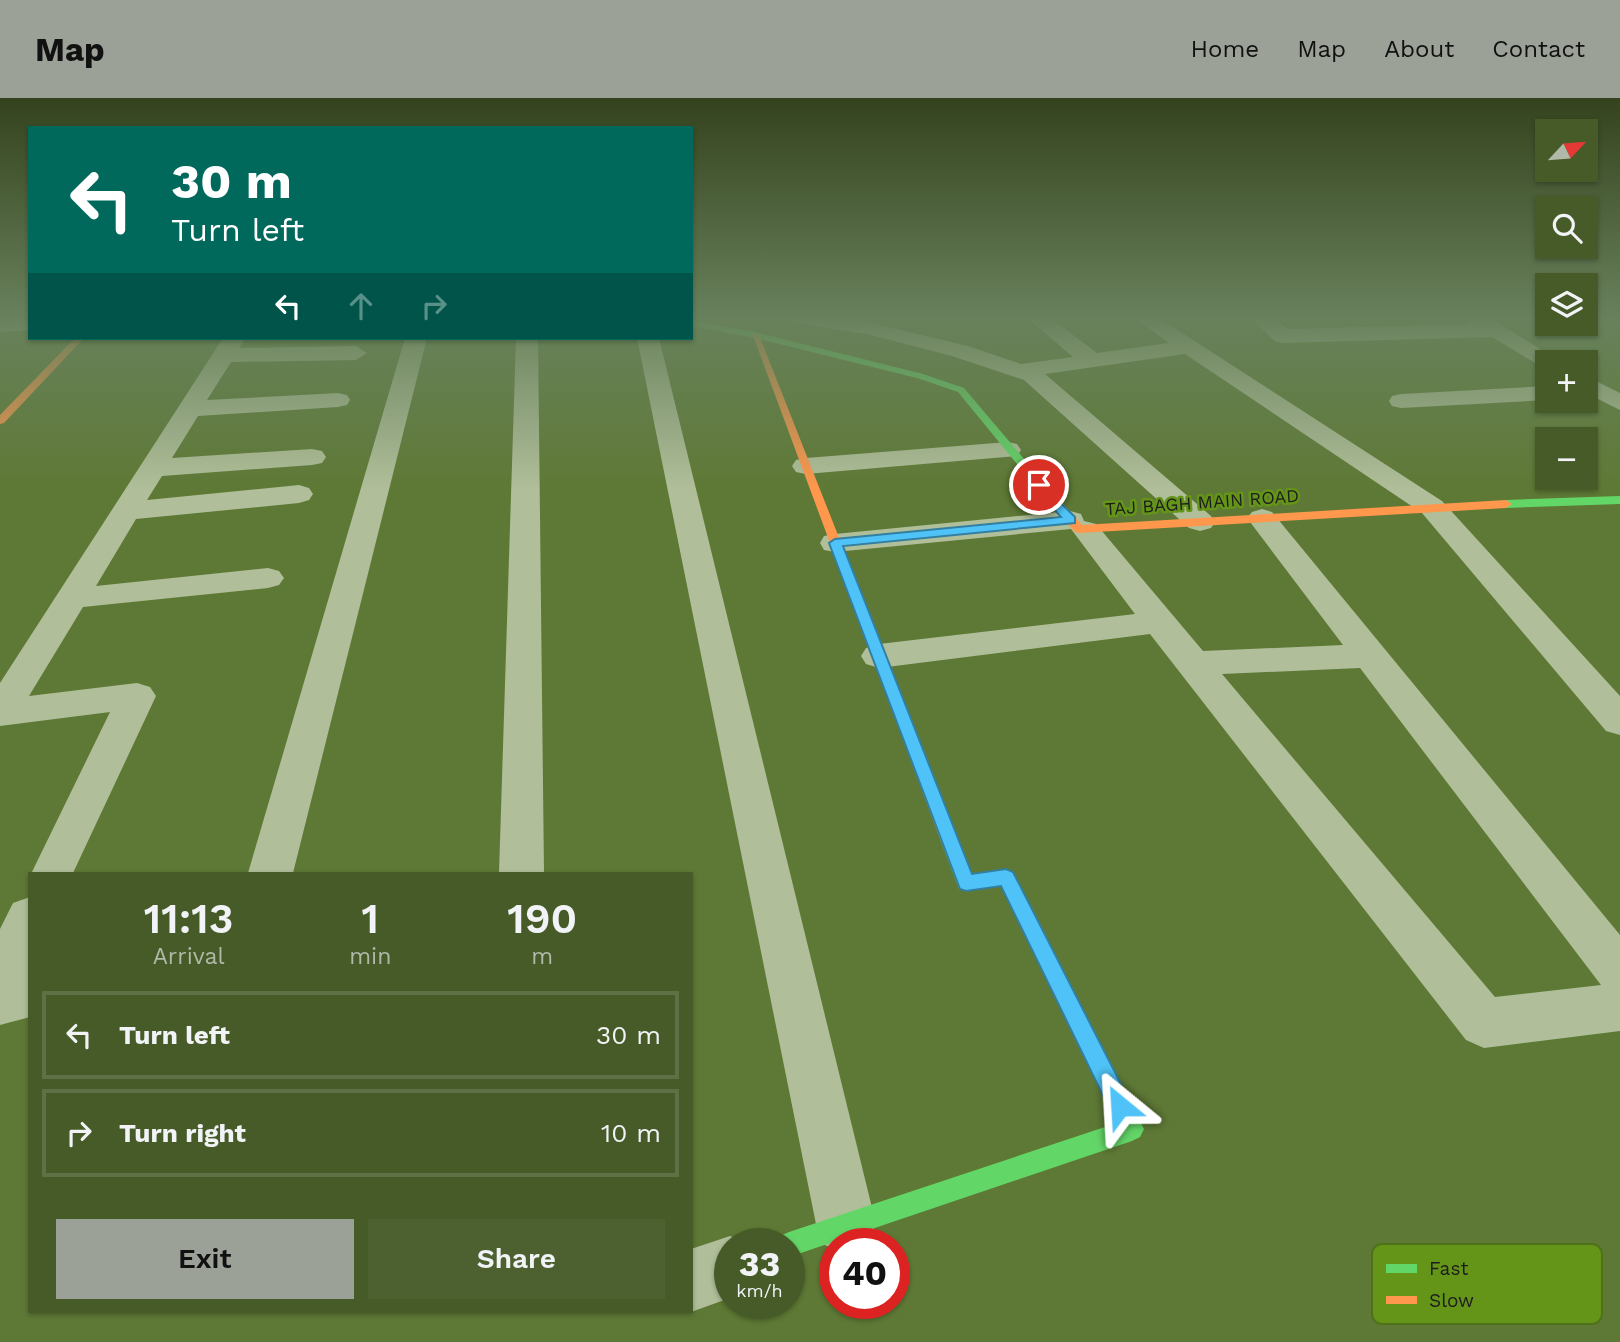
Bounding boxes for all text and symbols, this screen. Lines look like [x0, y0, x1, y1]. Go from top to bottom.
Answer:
text: Map [35, 30, 105, 69]
text: Home [1191, 35, 1259, 63]
text: Map [1297, 35, 1346, 63]
text: About [1384, 35, 1454, 63]
text: Contact [1492, 35, 1585, 63]
north arrow [1535, 119, 1598, 182]
map controls [1535, 119, 1598, 490]
text: 30 m [171, 152, 292, 210]
icon: left [56, 154, 147, 245]
button: search [1535, 196, 1598, 259]
text: Turn left [171, 211, 304, 249]
button: layers [1535, 273, 1598, 336]
icon: left [269, 287, 307, 325]
icon: ahead [342, 287, 380, 325]
icon: right [415, 287, 453, 325]
button: + [1535, 350, 1598, 413]
button: − [1535, 427, 1598, 490]
pin [1009, 455, 1069, 515]
icon: arrive [1020, 466, 1058, 504]
street label: TAJ BAGH MAIN ROAD [1104, 485, 1300, 519]
text: 11:13 [144, 894, 233, 943]
text: 1 [362, 894, 379, 943]
text: 190 [507, 894, 577, 943]
text: Arrival [153, 943, 224, 970]
text: min [349, 943, 391, 970]
text: m [531, 943, 553, 970]
icon: left [60, 1016, 98, 1054]
text: Turn left [119, 1020, 230, 1050]
text: 30 m [596, 1020, 661, 1050]
position arrow [1083, 1069, 1157, 1143]
icon: right [60, 1114, 98, 1152]
text: Turn right [119, 1118, 246, 1148]
text: 10 m [601, 1118, 661, 1148]
button: Exit [56, 1219, 354, 1299]
button: Share [368, 1219, 665, 1299]
speed limit sign: 40 [819, 1228, 910, 1319]
text: 33 [739, 1243, 780, 1285]
legend [1372, 1244, 1602, 1324]
text: Fast [1429, 1257, 1468, 1280]
text: km/h [736, 1280, 783, 1301]
text: Slow [1429, 1289, 1474, 1312]

